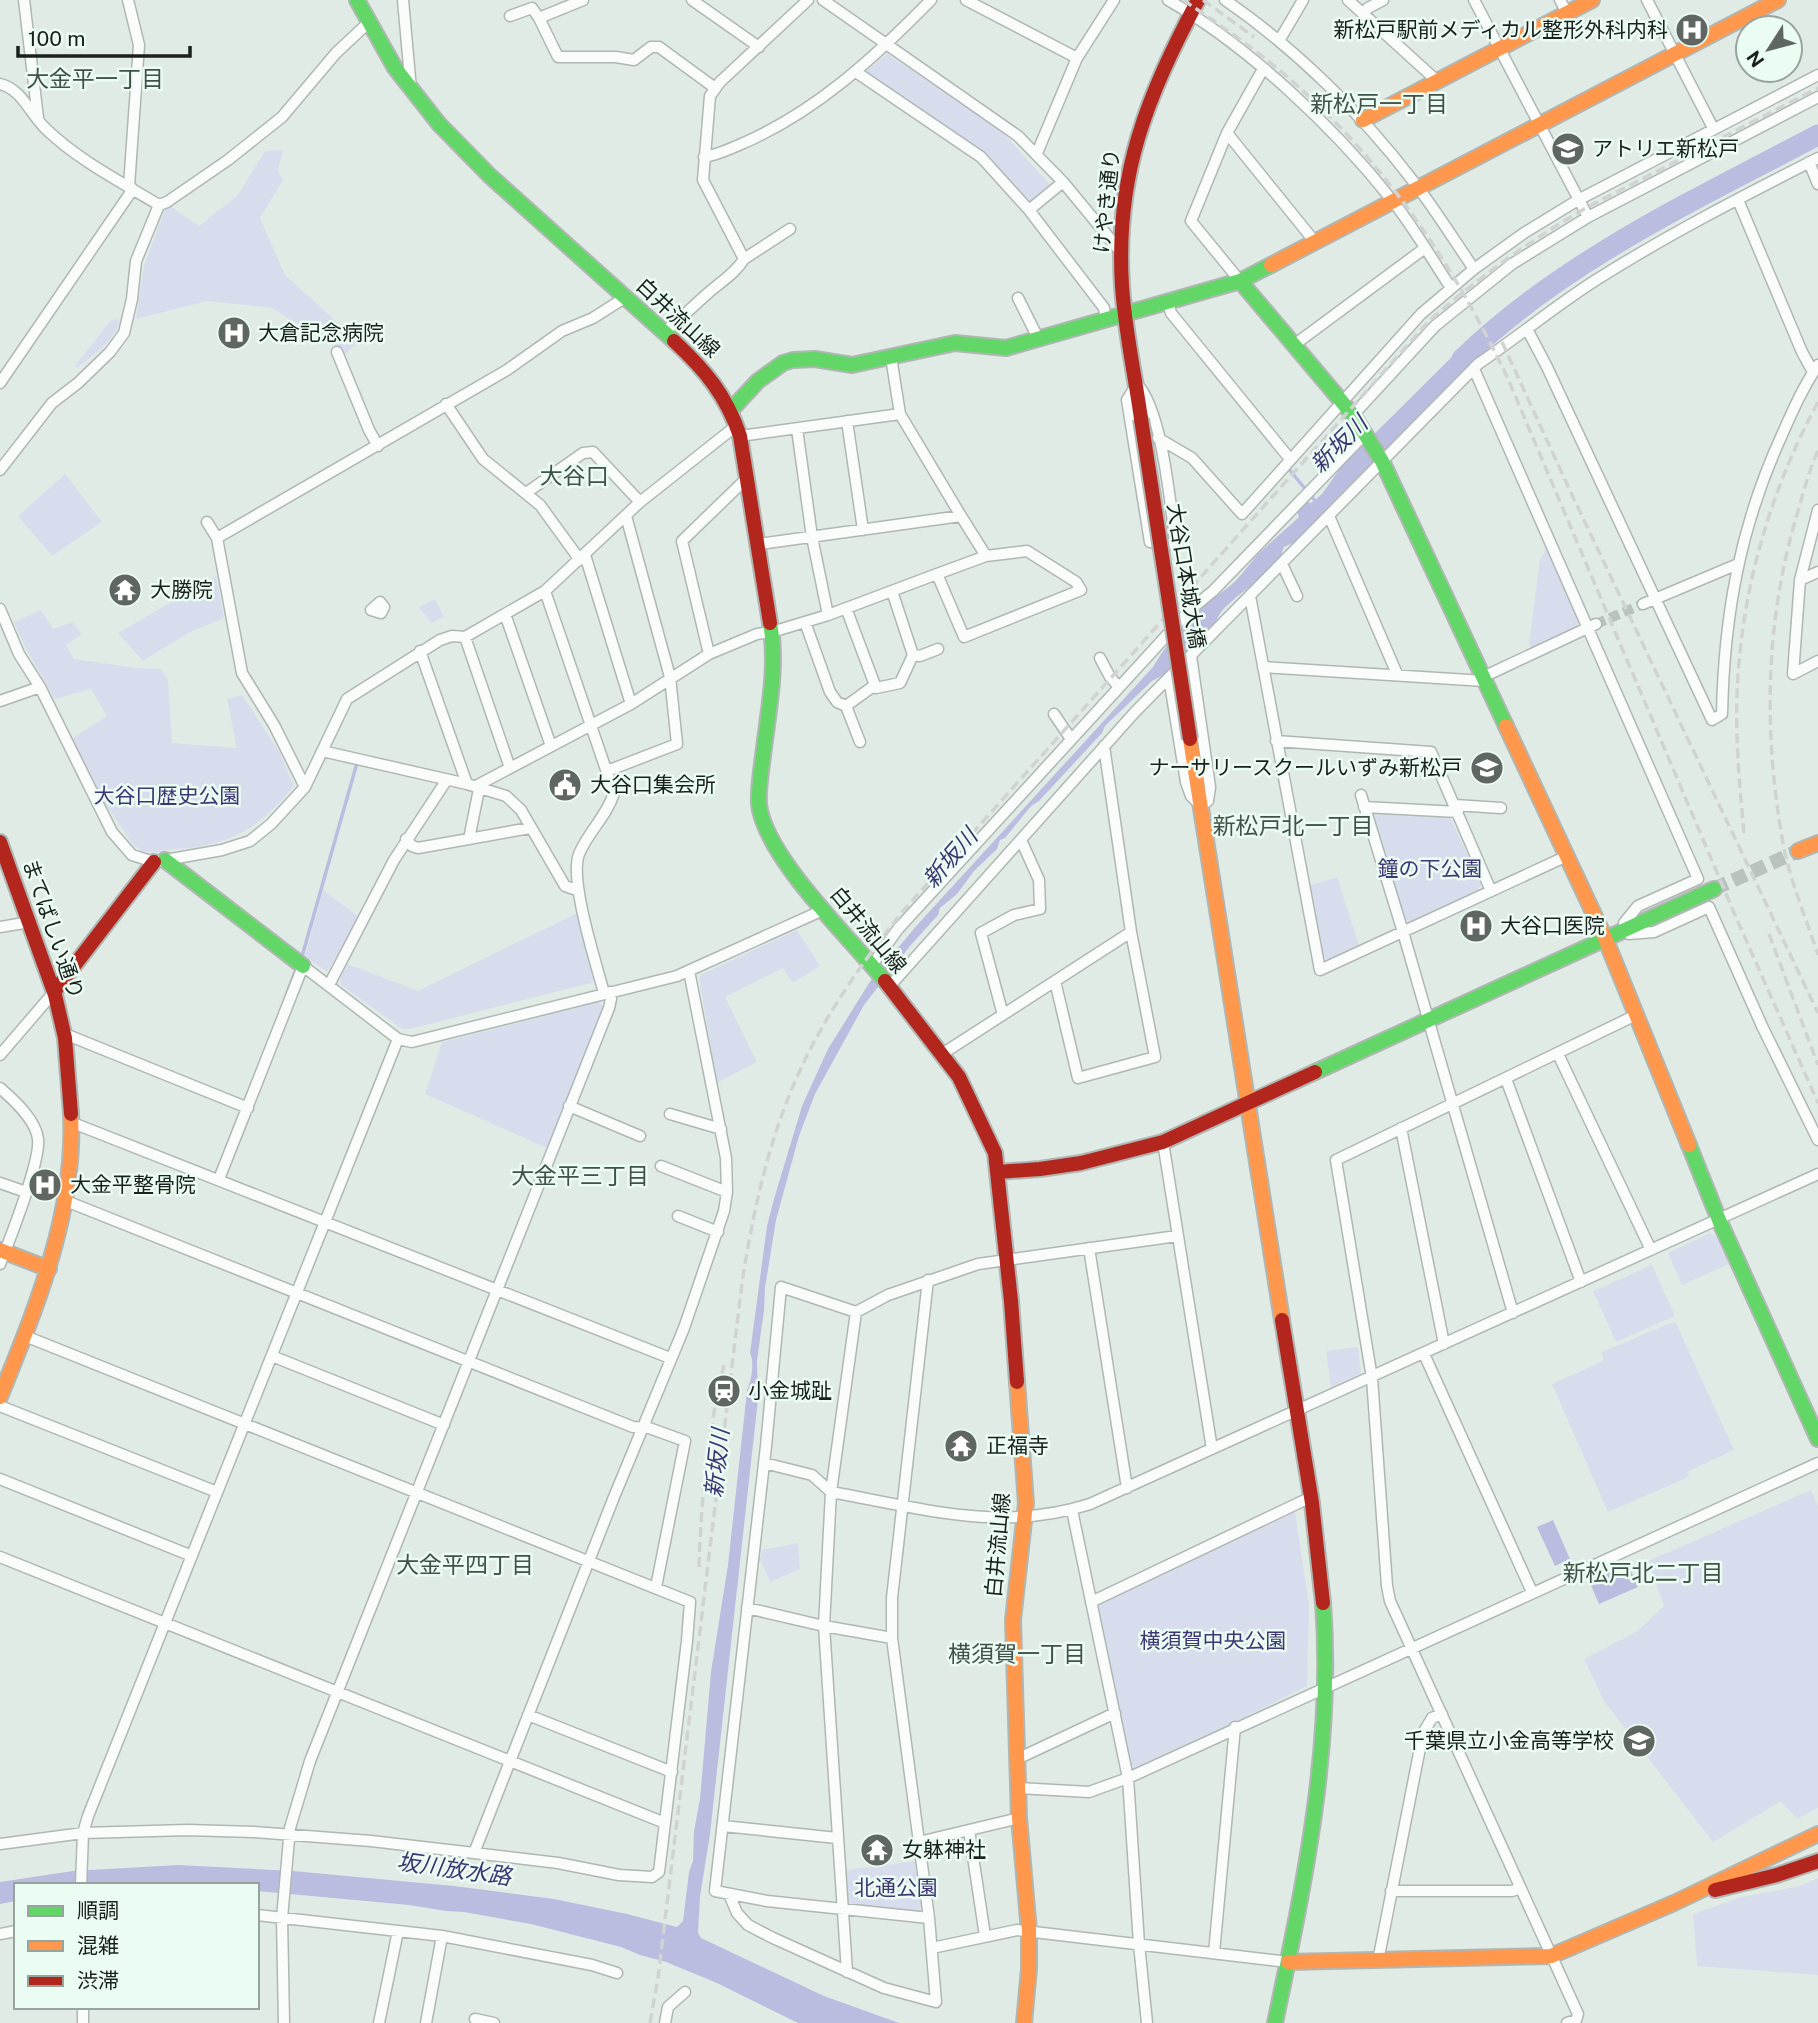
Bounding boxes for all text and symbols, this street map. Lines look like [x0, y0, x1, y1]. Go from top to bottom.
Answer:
hospital icon: 新松戸駅前メディカル整形外科内科 [1673, 11, 1711, 49]
scale bar [18, 14, 189, 58]
north arrow [1734, 14, 1804, 84]
place label: 新松戸駅前メディカル整形外科内科 [1333, 17, 1668, 42]
text: 100 m [28, 26, 85, 51]
text: N [1742, 47, 1769, 71]
district label: 大金平一丁目 [26, 65, 164, 92]
district label: 新松戸一丁目 [1310, 90, 1448, 117]
school or university icon: アトリエ新松戸 [1549, 130, 1587, 168]
place label: アトリエ新松戸 [1592, 136, 1739, 161]
street label: けやき通り [1089, 147, 1124, 254]
street label: 白井流山線 [631, 273, 725, 363]
hospital icon: 大倉記念病院 [215, 314, 253, 352]
place label: 大倉記念病院 [258, 320, 384, 345]
water label: 新坂川 [1305, 408, 1375, 478]
district label: 大谷口 [540, 462, 609, 489]
street label: 大谷口本城大橋 [1163, 501, 1210, 650]
temple icon: 大勝院 [106, 571, 144, 609]
place label: 大勝院 [150, 577, 213, 602]
school or university icon: ナーサリースクールいずみ新松戸 [1468, 749, 1506, 787]
place label: ナーサリースクールいずみ新松戸 [1148, 755, 1462, 780]
public building icon: 大谷口集会所 [546, 766, 584, 804]
place label: 大谷口集会所 [590, 772, 716, 797]
park label: 大谷口歴史公園 [94, 783, 241, 808]
district label: 新松戸北一丁目 [1213, 812, 1374, 839]
water label: 新坂川 [917, 821, 984, 893]
street label: まてばしい通り [18, 855, 89, 1002]
park label: 鐘の下公園 [1378, 856, 1483, 881]
street label: 白井流山線 [825, 881, 912, 978]
hospital icon: 大谷口医院 [1457, 907, 1495, 945]
place label: 大谷口医院 [1500, 913, 1605, 938]
district label: 大金平三丁目 [511, 1162, 649, 1189]
hospital icon: 大金平整骨院 [26, 1166, 64, 1204]
place label: 大金平整骨院 [70, 1172, 196, 1197]
station icon: 小金城趾 [705, 1372, 743, 1410]
place label: 小金城趾 [748, 1378, 832, 1403]
water label: 新坂川 [699, 1424, 734, 1499]
temple icon: 正福寺 [942, 1427, 980, 1465]
place label: 正福寺 [986, 1433, 1049, 1458]
street label: 白井流山線 [980, 1492, 1015, 1598]
district label: 大金平四丁目 [396, 1551, 534, 1578]
district label: 新松戸北二丁目 [1563, 1559, 1724, 1586]
park label: 横須賀中央公園 [1140, 1628, 1287, 1653]
district label: 横須賀一丁目 [948, 1640, 1086, 1667]
school or university icon: 千葉県立小金高等学校 [1620, 1722, 1658, 1760]
place label: 千葉県立小金高等学校 [1404, 1728, 1614, 1753]
temple icon: 女躰神社 [858, 1831, 896, 1869]
place label: 女躰神社 [902, 1837, 986, 1862]
water label: 坂川放水路 [395, 1847, 515, 1890]
park label: 北通公園 [854, 1875, 938, 1900]
legend [14, 1883, 259, 2009]
text: 順調 [77, 1898, 119, 1923]
text: 混雑 [77, 1933, 119, 1958]
text: 渋滞 [77, 1968, 119, 1993]

